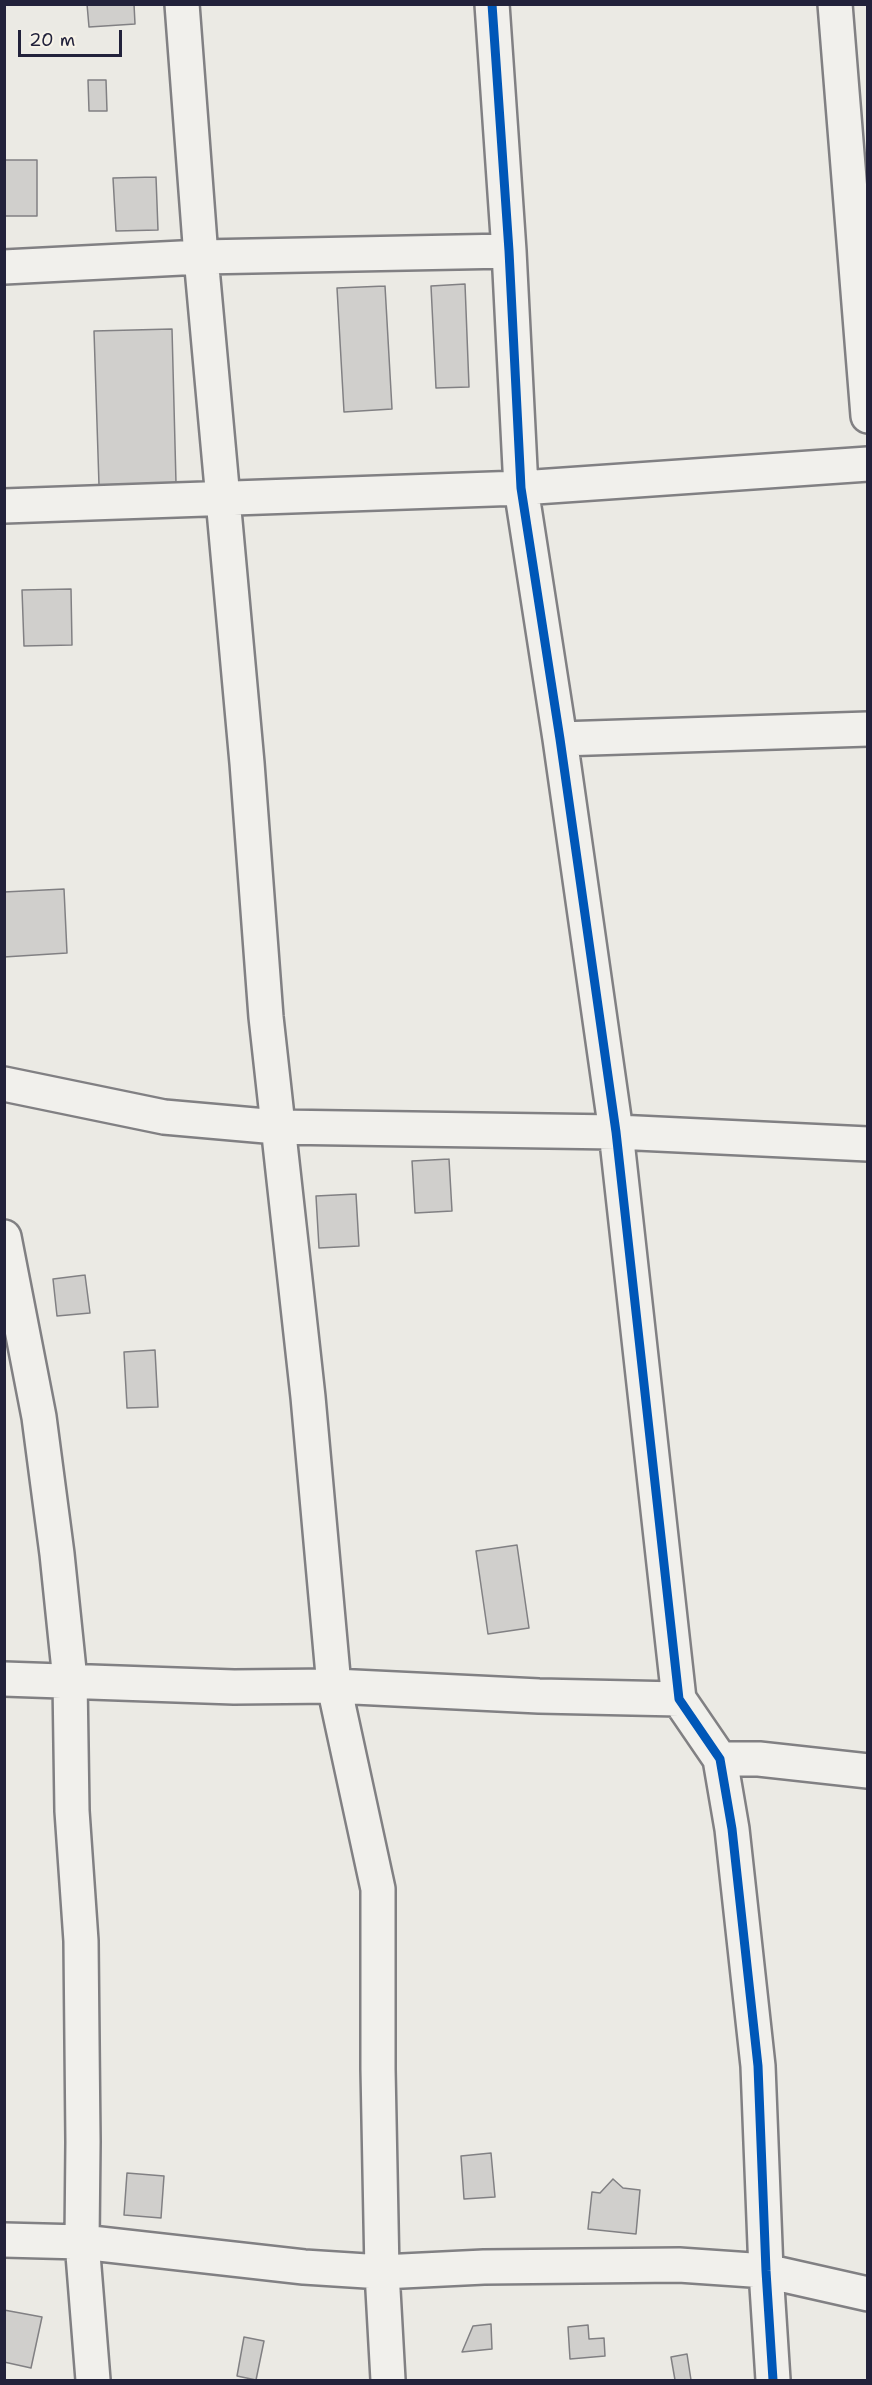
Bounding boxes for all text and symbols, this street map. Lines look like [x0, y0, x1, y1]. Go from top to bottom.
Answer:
scale bar [21, 18, 124, 56]
text: 20 m [29, 28, 75, 52]

